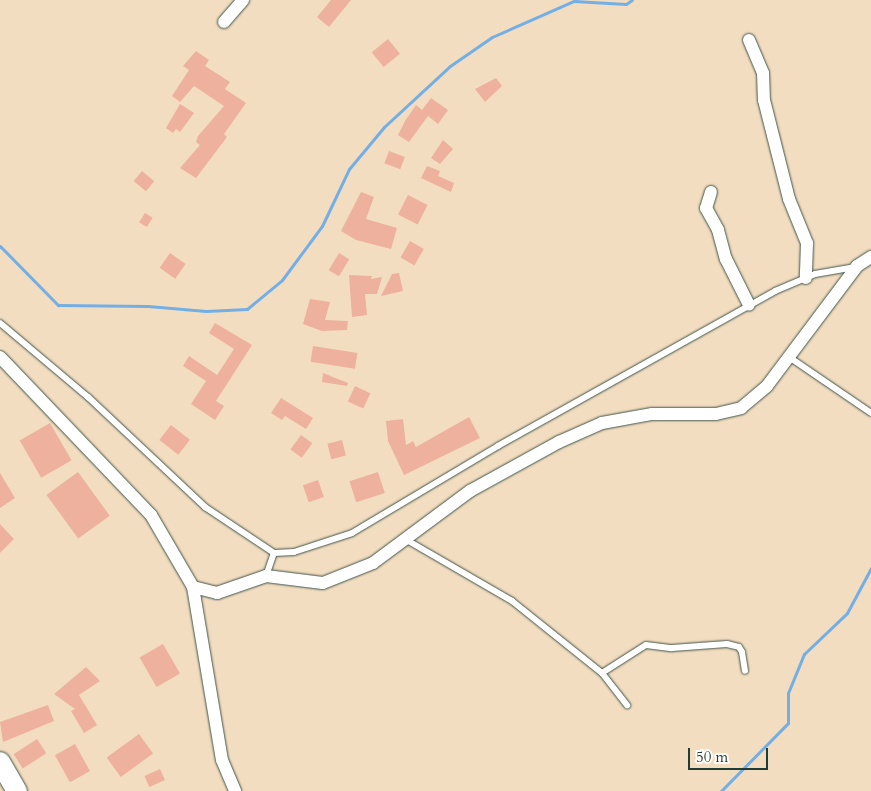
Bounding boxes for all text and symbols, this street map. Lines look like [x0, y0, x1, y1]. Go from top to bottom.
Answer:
scale bar [691, 738, 771, 770]
text: 50 m [696, 747, 728, 767]

